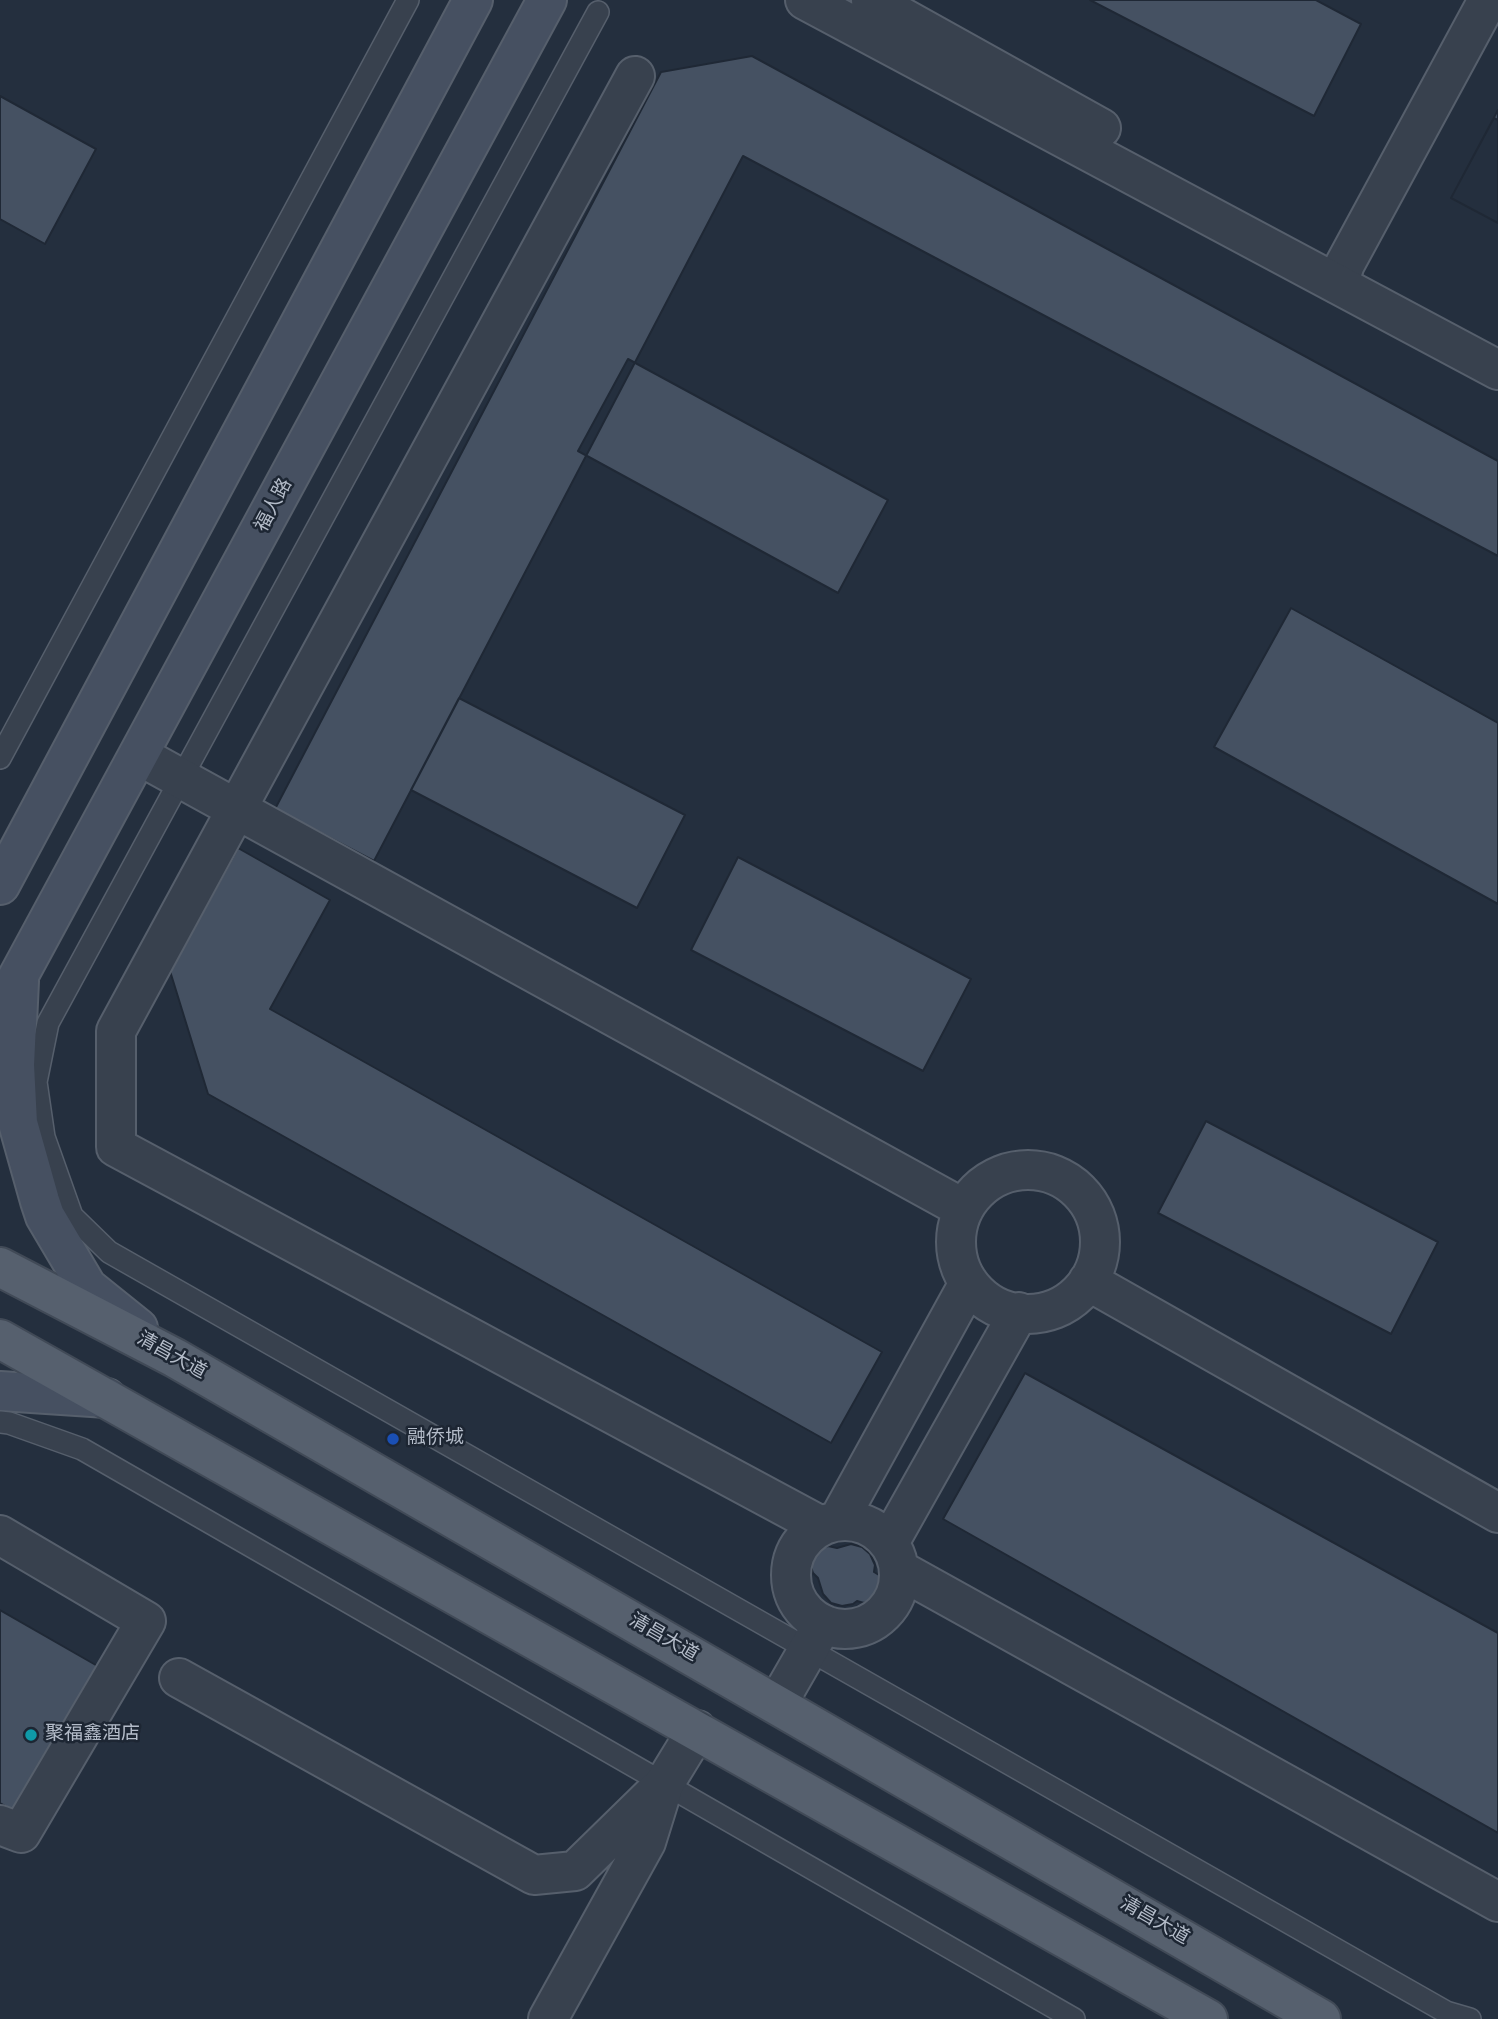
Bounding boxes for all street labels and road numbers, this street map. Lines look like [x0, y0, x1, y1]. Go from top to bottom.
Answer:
street label: 福人路 [252, 475, 298, 537]
street label: 清昌大道 [132, 1329, 210, 1385]
street label: 清昌大道 [624, 1610, 702, 1668]
street label: 清昌大道 [1115, 1893, 1193, 1951]

